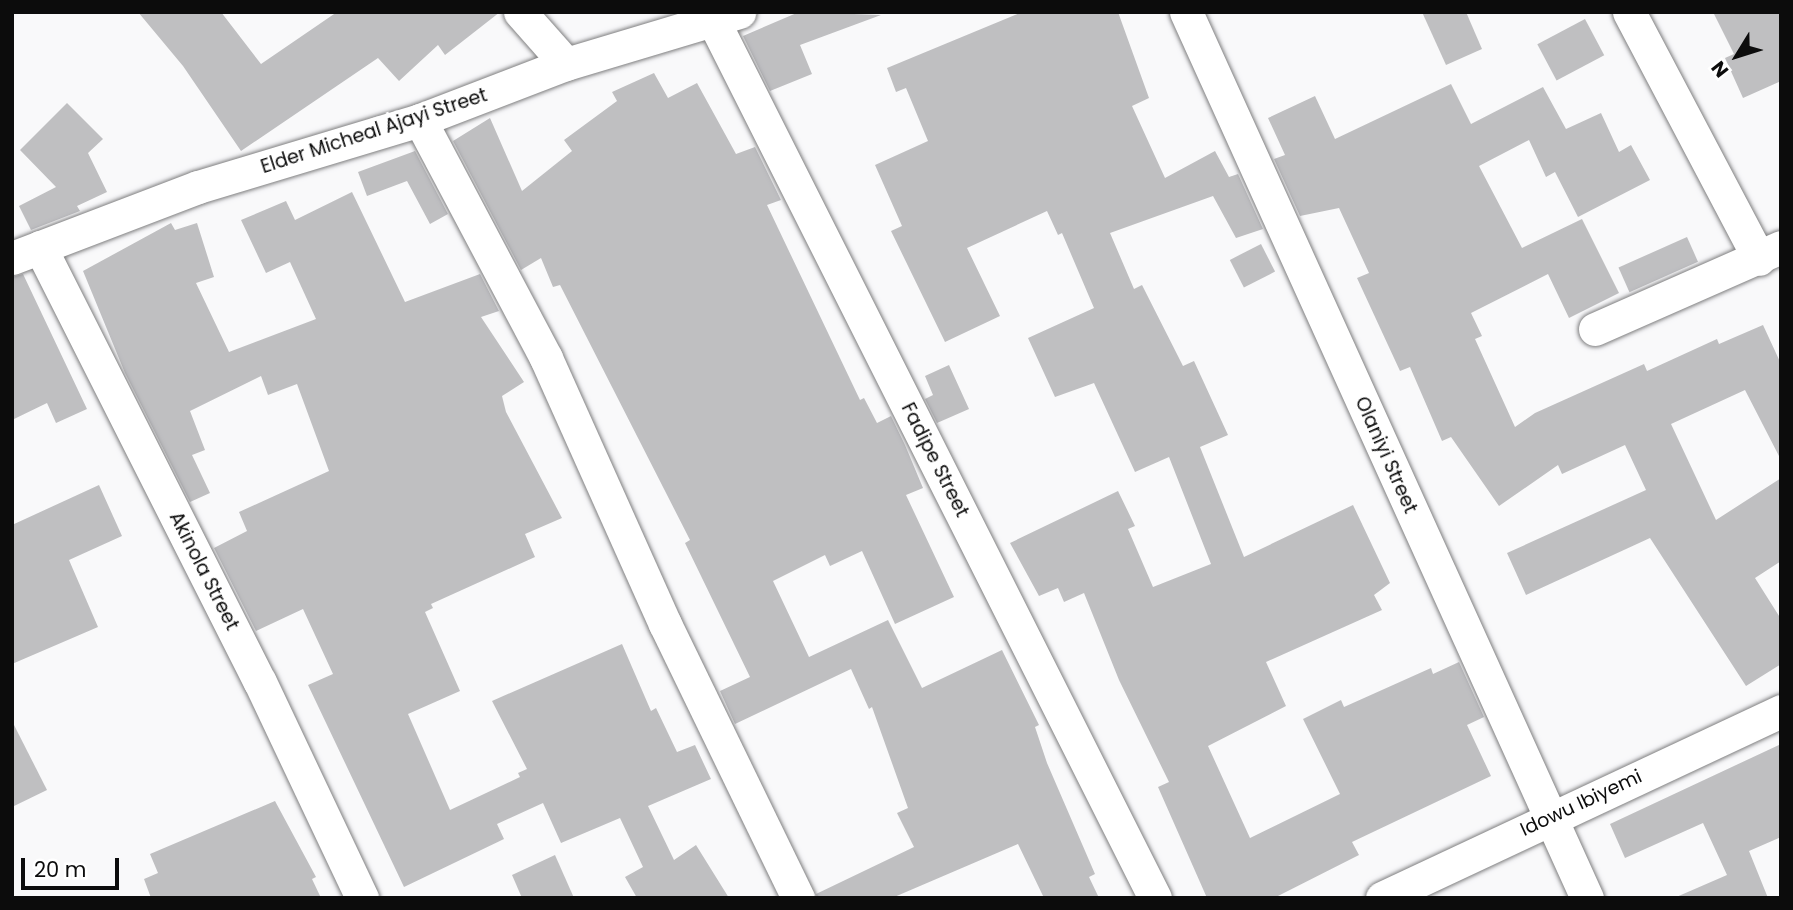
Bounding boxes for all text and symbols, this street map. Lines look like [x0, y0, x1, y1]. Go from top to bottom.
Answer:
north arrow [1702, 21, 1772, 91]
text: N [1705, 55, 1735, 83]
street label: Elder Micheal Ajayi Street [258, 84, 490, 178]
street label: Olaniyi Street [1350, 393, 1422, 517]
street label: Fadipe Street [896, 399, 974, 521]
street label: Akinola Street [164, 508, 244, 634]
street label: Idowu Ibiyemi [1517, 765, 1645, 841]
scale bar [24, 844, 122, 888]
text: 20 m [34, 855, 87, 884]

